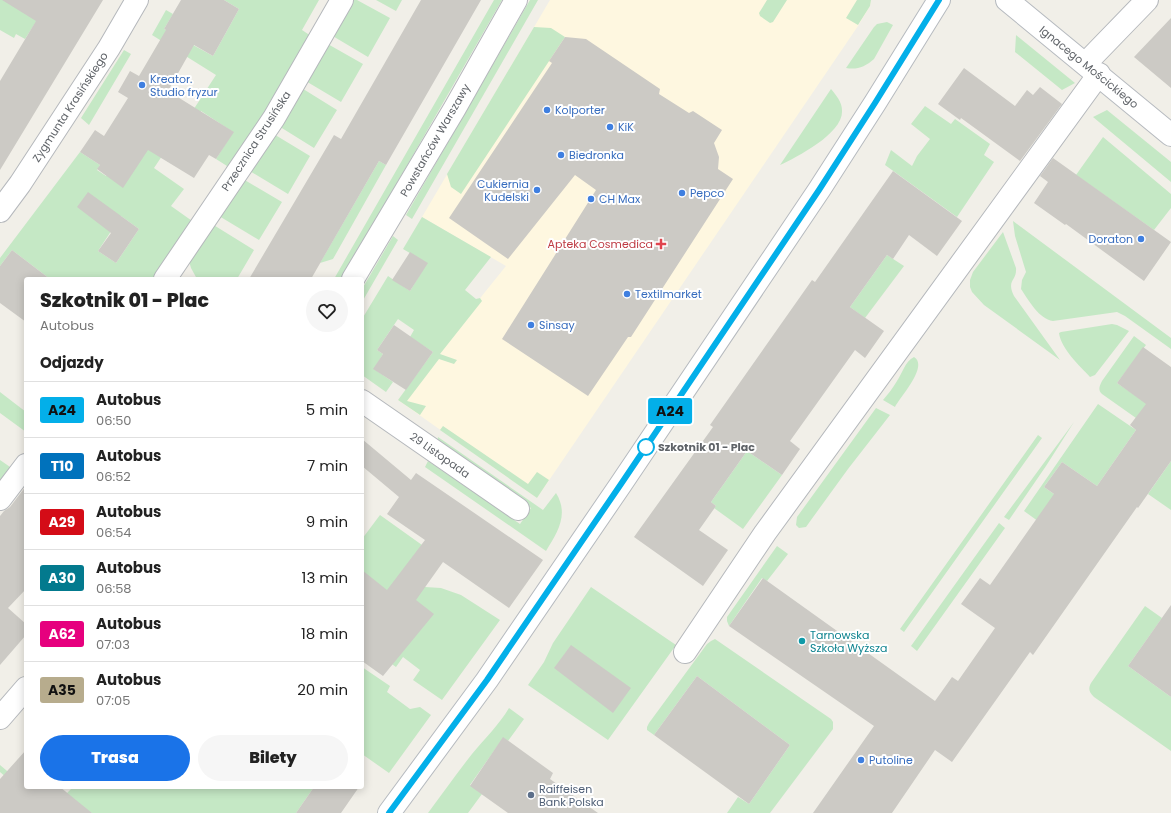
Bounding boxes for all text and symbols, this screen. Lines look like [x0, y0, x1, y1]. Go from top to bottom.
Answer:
street label: Ignacego Mościckiego [1036, 22, 1142, 112]
street label: Zygmunta Krasińskiego [28, 49, 112, 165]
place label: Kreator. Studio fryzur [150, 71, 218, 100]
marker: Kreator. Studio fryzur [137, 80, 147, 90]
street label: Powstańców Warszawy [396, 80, 474, 199]
street label: Przecznica Strusińska [218, 88, 294, 194]
place label: Kolporter [555, 102, 605, 118]
marker: Kolporter [542, 105, 552, 115]
place label: KiK [618, 119, 634, 135]
marker: KiK [605, 122, 615, 132]
place label: Biedronka [569, 147, 624, 163]
marker: Biedronka [556, 150, 566, 160]
place label: Cukiernia Kudelski [477, 176, 529, 205]
marker: Cukiernia Kudelski [532, 185, 542, 195]
place label: Pepco [690, 185, 724, 201]
marker: Pepco [677, 188, 687, 198]
place label: CH Max [599, 191, 641, 207]
marker: CH Max [586, 194, 596, 204]
place label: Doraton [1089, 231, 1133, 247]
marker: Doraton [1136, 234, 1146, 244]
place label: Apteka Cosmedica [548, 236, 653, 252]
marker: Apteka Cosmedica [656, 239, 666, 249]
place label: Textilmarket [635, 286, 702, 302]
text: Szkotnik 01 - Plac [40, 287, 209, 314]
marker: Textilmarket [622, 289, 632, 299]
button: heart [306, 290, 348, 332]
text: Autobus [40, 316, 94, 335]
place label: Sinsay [539, 317, 575, 333]
marker: Sinsay [526, 320, 536, 330]
text: Odjazdy [40, 352, 104, 373]
text: Autobus [96, 389, 161, 410]
line badge: A24 [647, 398, 693, 424]
text: 5 min [306, 399, 348, 420]
text: A24 [48, 400, 76, 420]
text: A24 [656, 401, 684, 421]
text: 06:50 [96, 411, 132, 430]
street label: 29 Listopada [407, 428, 473, 482]
marker: Szkotnik 01 - Plac [637, 438, 655, 456]
place label: Szkotnik 01 - Plac [658, 439, 755, 455]
text: Autobus [96, 445, 161, 466]
text: 7 min [307, 455, 348, 476]
text: T10 [51, 456, 73, 476]
text: 06:52 [96, 467, 131, 486]
text: Autobus [96, 501, 161, 522]
text: 9 min [306, 511, 348, 532]
text: A29 [49, 512, 75, 532]
text: 06:54 [96, 523, 132, 542]
text: Autobus [96, 557, 161, 578]
text: 13 min [302, 567, 348, 588]
text: A30 [48, 568, 76, 588]
text: 06:58 [96, 579, 132, 598]
text: Autobus [96, 613, 161, 634]
text: 18 min [301, 623, 348, 644]
text: A62 [48, 624, 76, 644]
place label: Tarnowska Szkoła Wyższa [810, 627, 887, 656]
text: 07:03 [96, 635, 130, 654]
marker: Tarnowska Szkoła Wyższa [797, 636, 807, 646]
text: Autobus [96, 669, 161, 690]
text: 20 min [297, 679, 348, 700]
text: A35 [48, 680, 76, 700]
text: 07:05 [96, 691, 130, 710]
button: Trasa [40, 735, 190, 781]
button: Bilety [198, 735, 348, 781]
place label: Putoline [869, 752, 913, 768]
marker: Putoline [856, 755, 866, 765]
place label: Raiffeisen Bank Polska [539, 781, 604, 810]
marker: Raiffeisen Bank Polska [526, 790, 536, 800]

